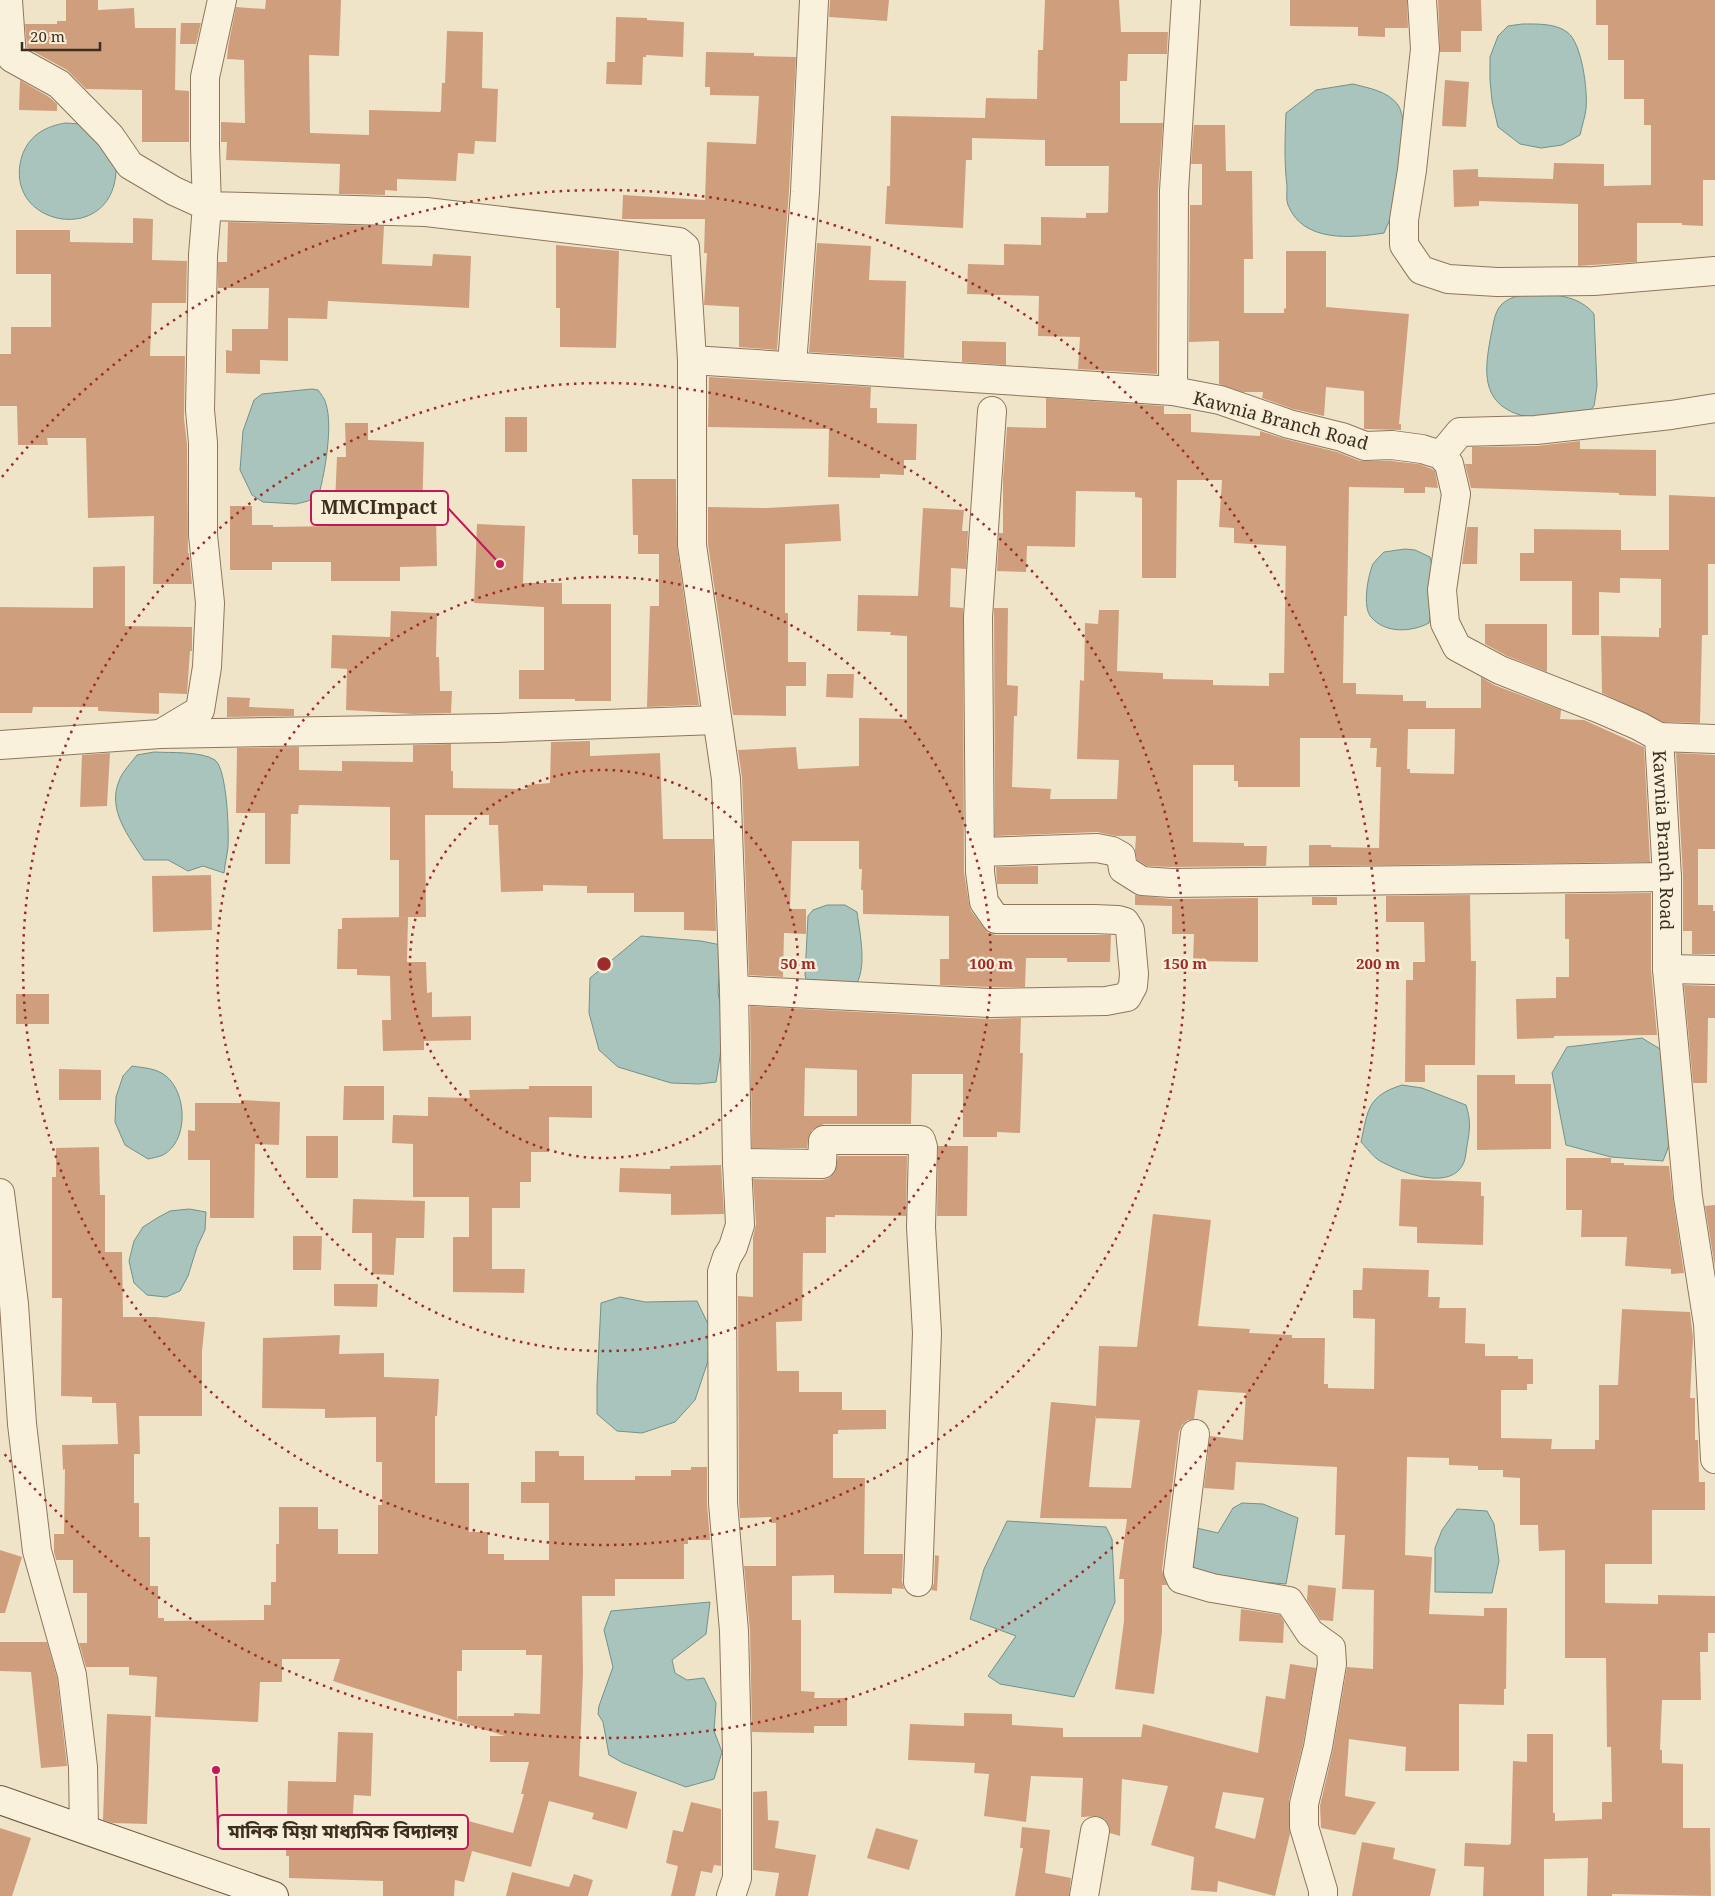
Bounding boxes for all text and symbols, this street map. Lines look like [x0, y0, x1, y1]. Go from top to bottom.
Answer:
scale bar [22, 20, 100, 52]
text: 20 m [30, 26, 65, 46]
street label: Kawnia Branch Road [1191, 385, 1371, 455]
callout: MMCImpact [311, 491, 448, 525]
text: MMCImpact [321, 494, 438, 520]
street label: Kawnia Branch Road [1648, 749, 1679, 930]
text: 50 m [780, 953, 816, 973]
text: 100 m [969, 953, 1013, 973]
text: 150 m [1163, 953, 1207, 973]
text: 200 m [1356, 953, 1400, 973]
centre of rings [595, 955, 613, 973]
callout: মানিক মিয়া মাধ্যমিক বিদ্যালয় [218, 1815, 468, 1849]
text: মানিক মিয়া মাধ্যমিক বিদ্যালয় [227, 1818, 458, 1844]

